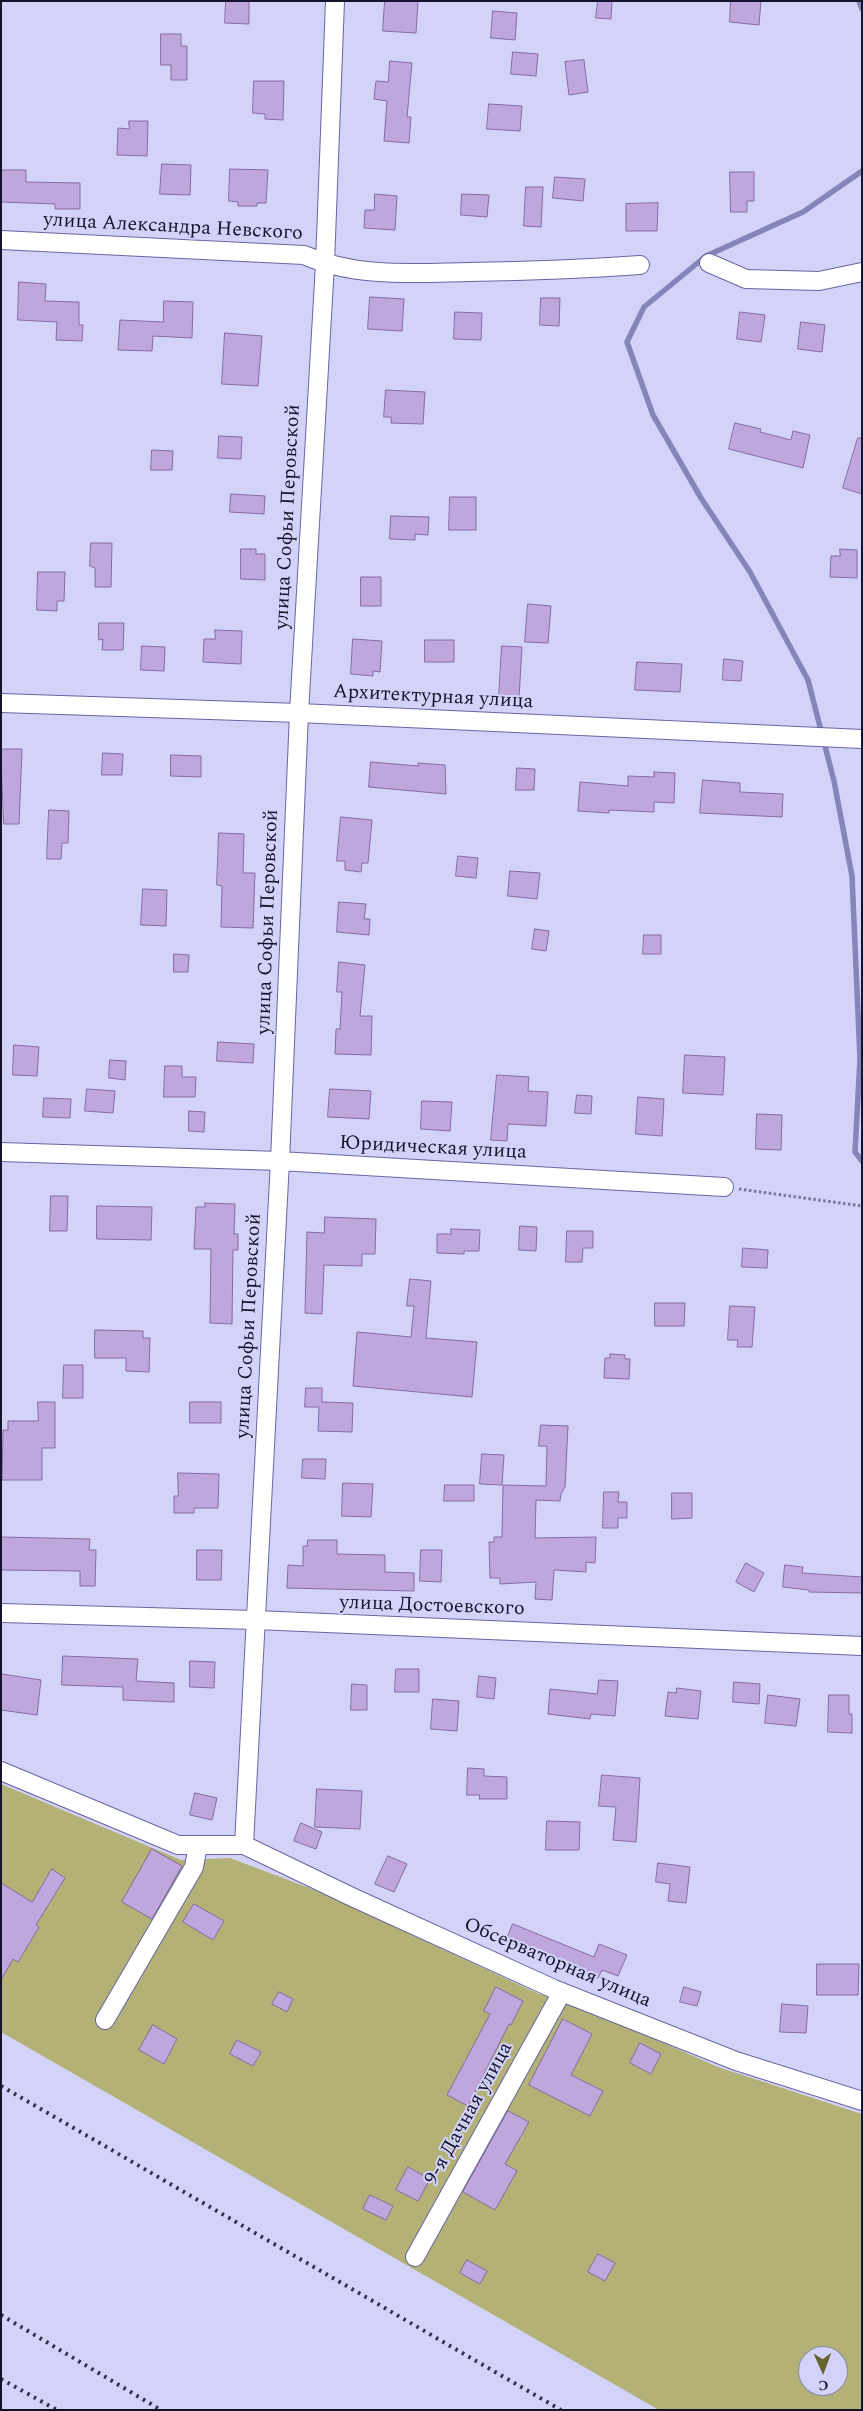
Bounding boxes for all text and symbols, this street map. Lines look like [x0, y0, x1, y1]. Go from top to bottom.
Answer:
street label: улица Александра Невского [43, 209, 303, 247]
street label: улица Софьи Перовской [271, 404, 307, 630]
street label: Архитектурная улица [332, 681, 534, 715]
street label: улица Софьи Перовской [253, 809, 285, 1035]
street label: Юридическая улица [339, 1132, 527, 1166]
street label: улица Софьи Перовской [232, 1213, 268, 1439]
street label: улица Достоевского [339, 1592, 525, 1622]
street label: Обсерваторная улица [460, 1914, 654, 2014]
street label: 9-я Дачная улица [421, 2038, 519, 2190]
north arrow [798, 2346, 848, 2396]
text: С [818, 2375, 829, 2396]

